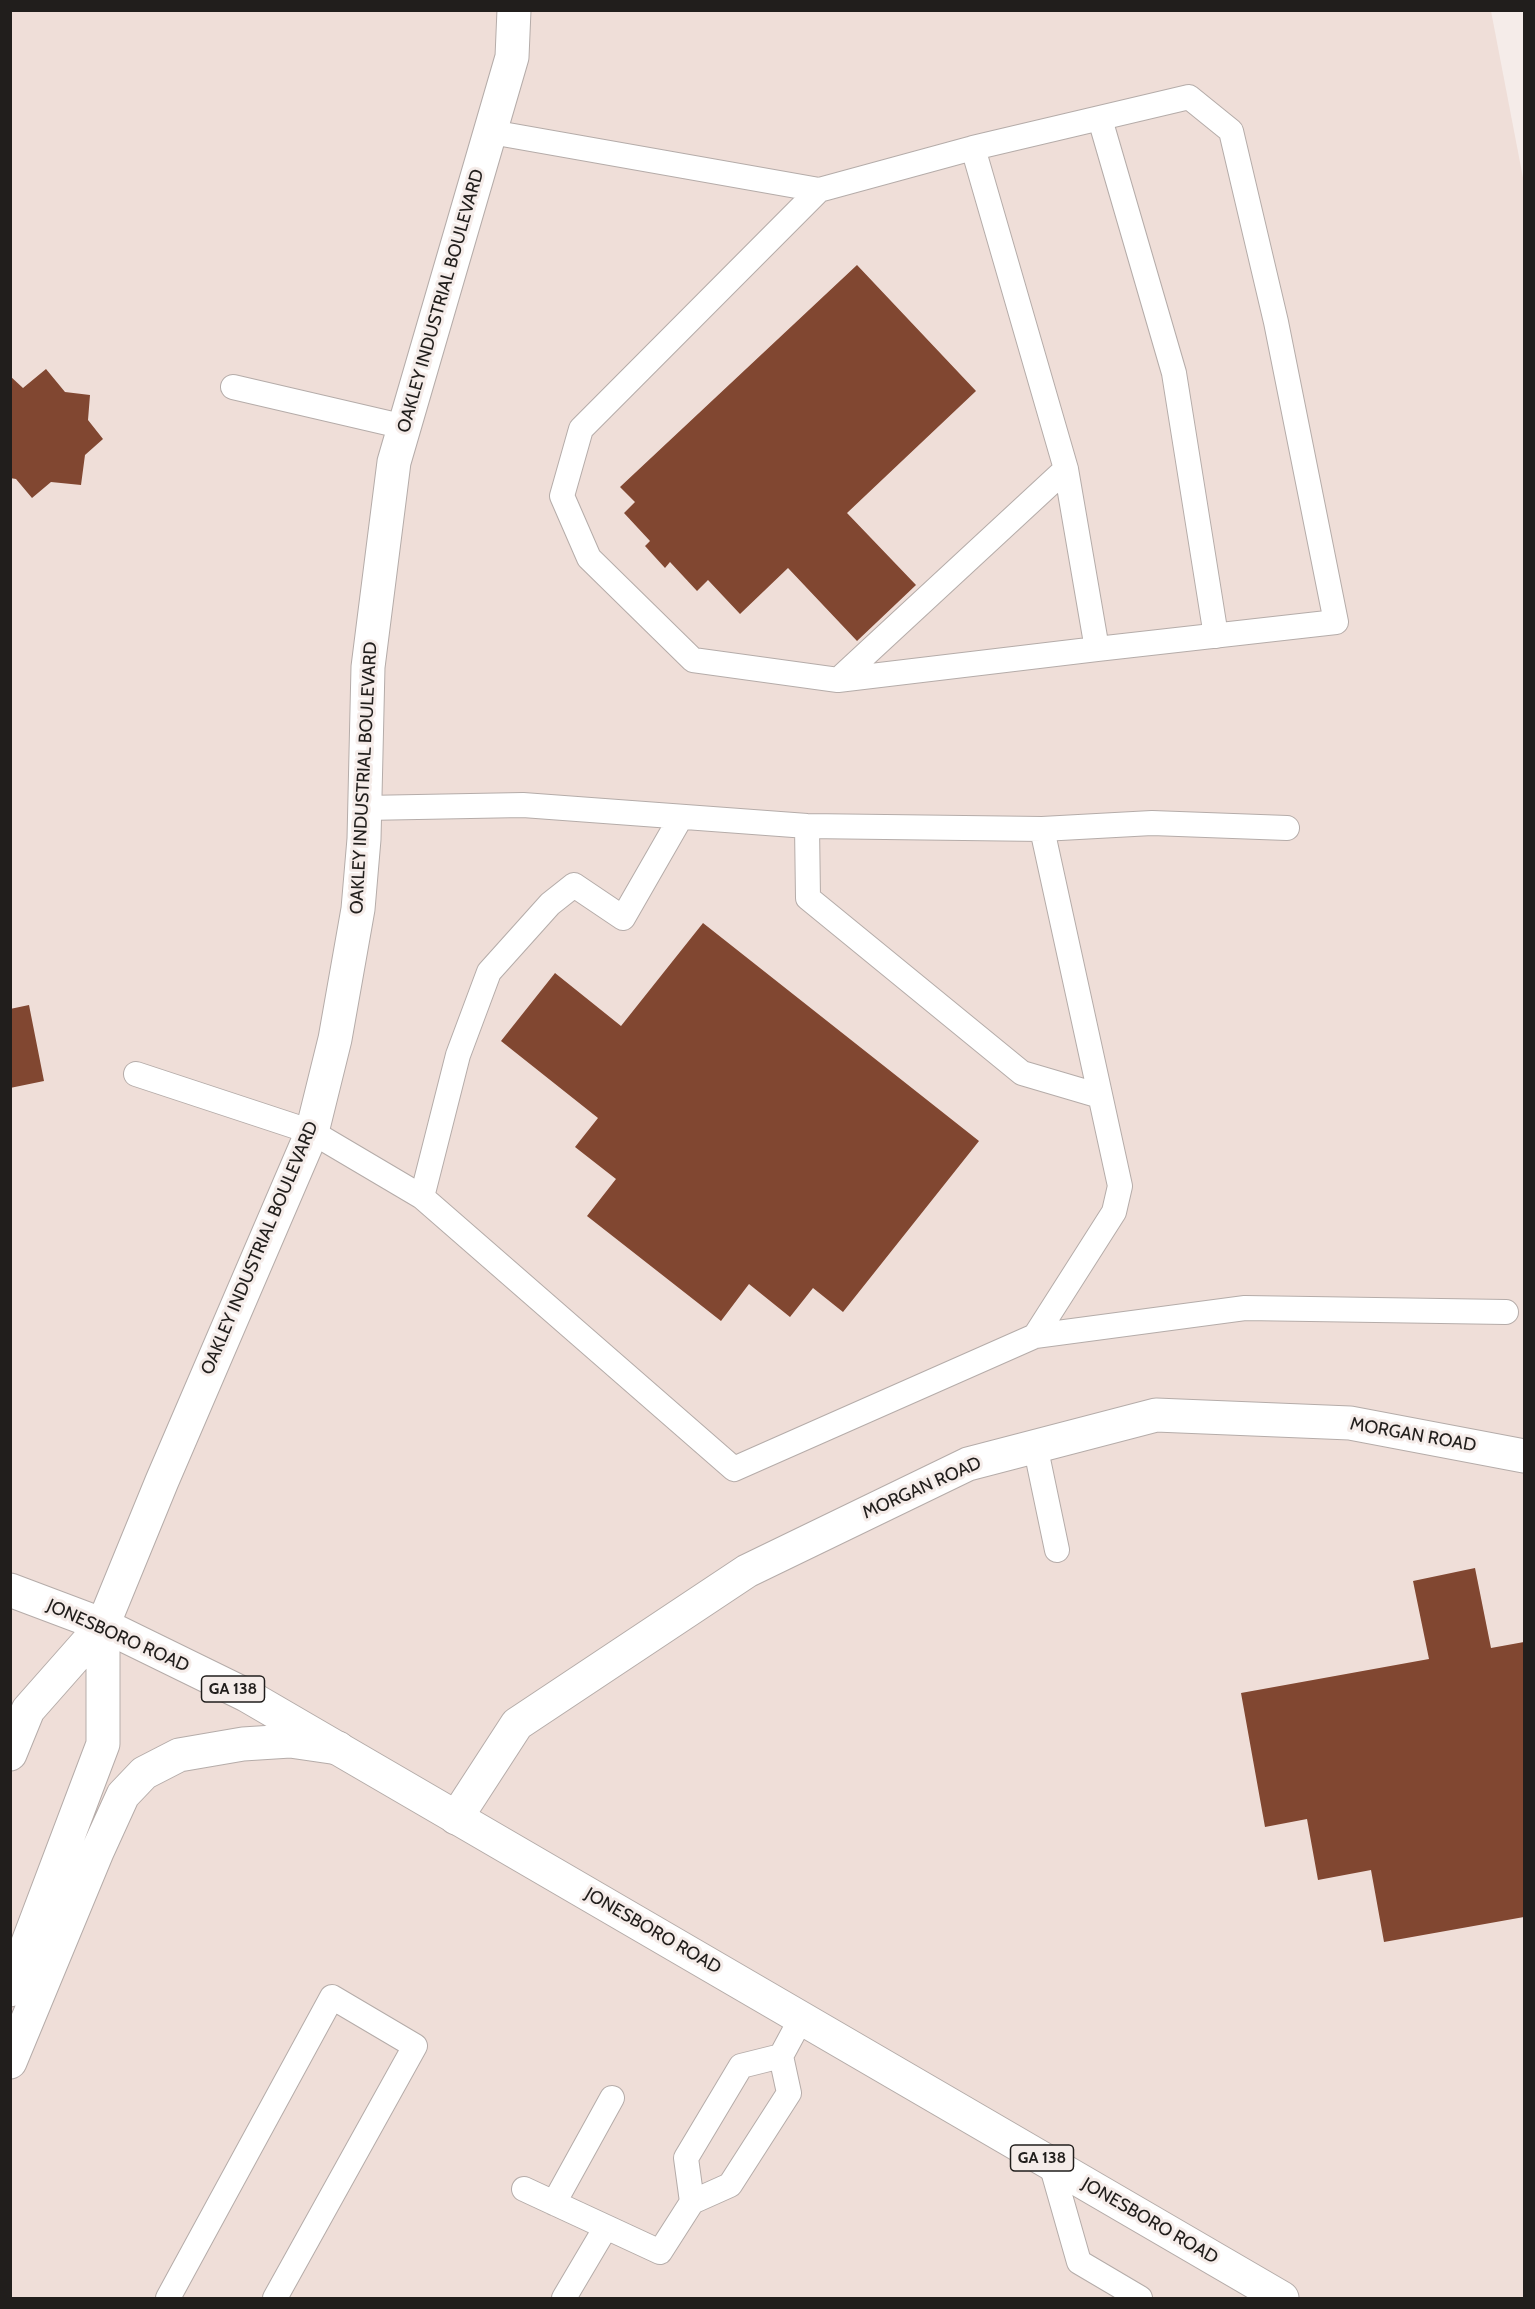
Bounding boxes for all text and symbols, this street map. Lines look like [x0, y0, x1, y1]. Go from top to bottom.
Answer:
street label: OAKLEY INDUSTRIAL BOULEVARD [393, 167, 489, 435]
street label: OAKLEY INDUSTRIAL BOULEVARD [346, 641, 382, 915]
street label: OAKLEY INDUSTRIAL BOULEVARD [197, 1118, 323, 1378]
street label: MORGAN ROAD [1348, 1413, 1478, 1457]
street label: MORGAN ROAD [859, 1452, 985, 1524]
street label: JONESBORO ROAD [43, 1595, 193, 1677]
road number: GA 138 [202, 1676, 264, 1702]
street label: JONESBORO ROAD [581, 1883, 725, 1979]
road number: GA 138 [1010, 2145, 1074, 2171]
street label: JONESBORO ROAD [1078, 2173, 1222, 2269]

